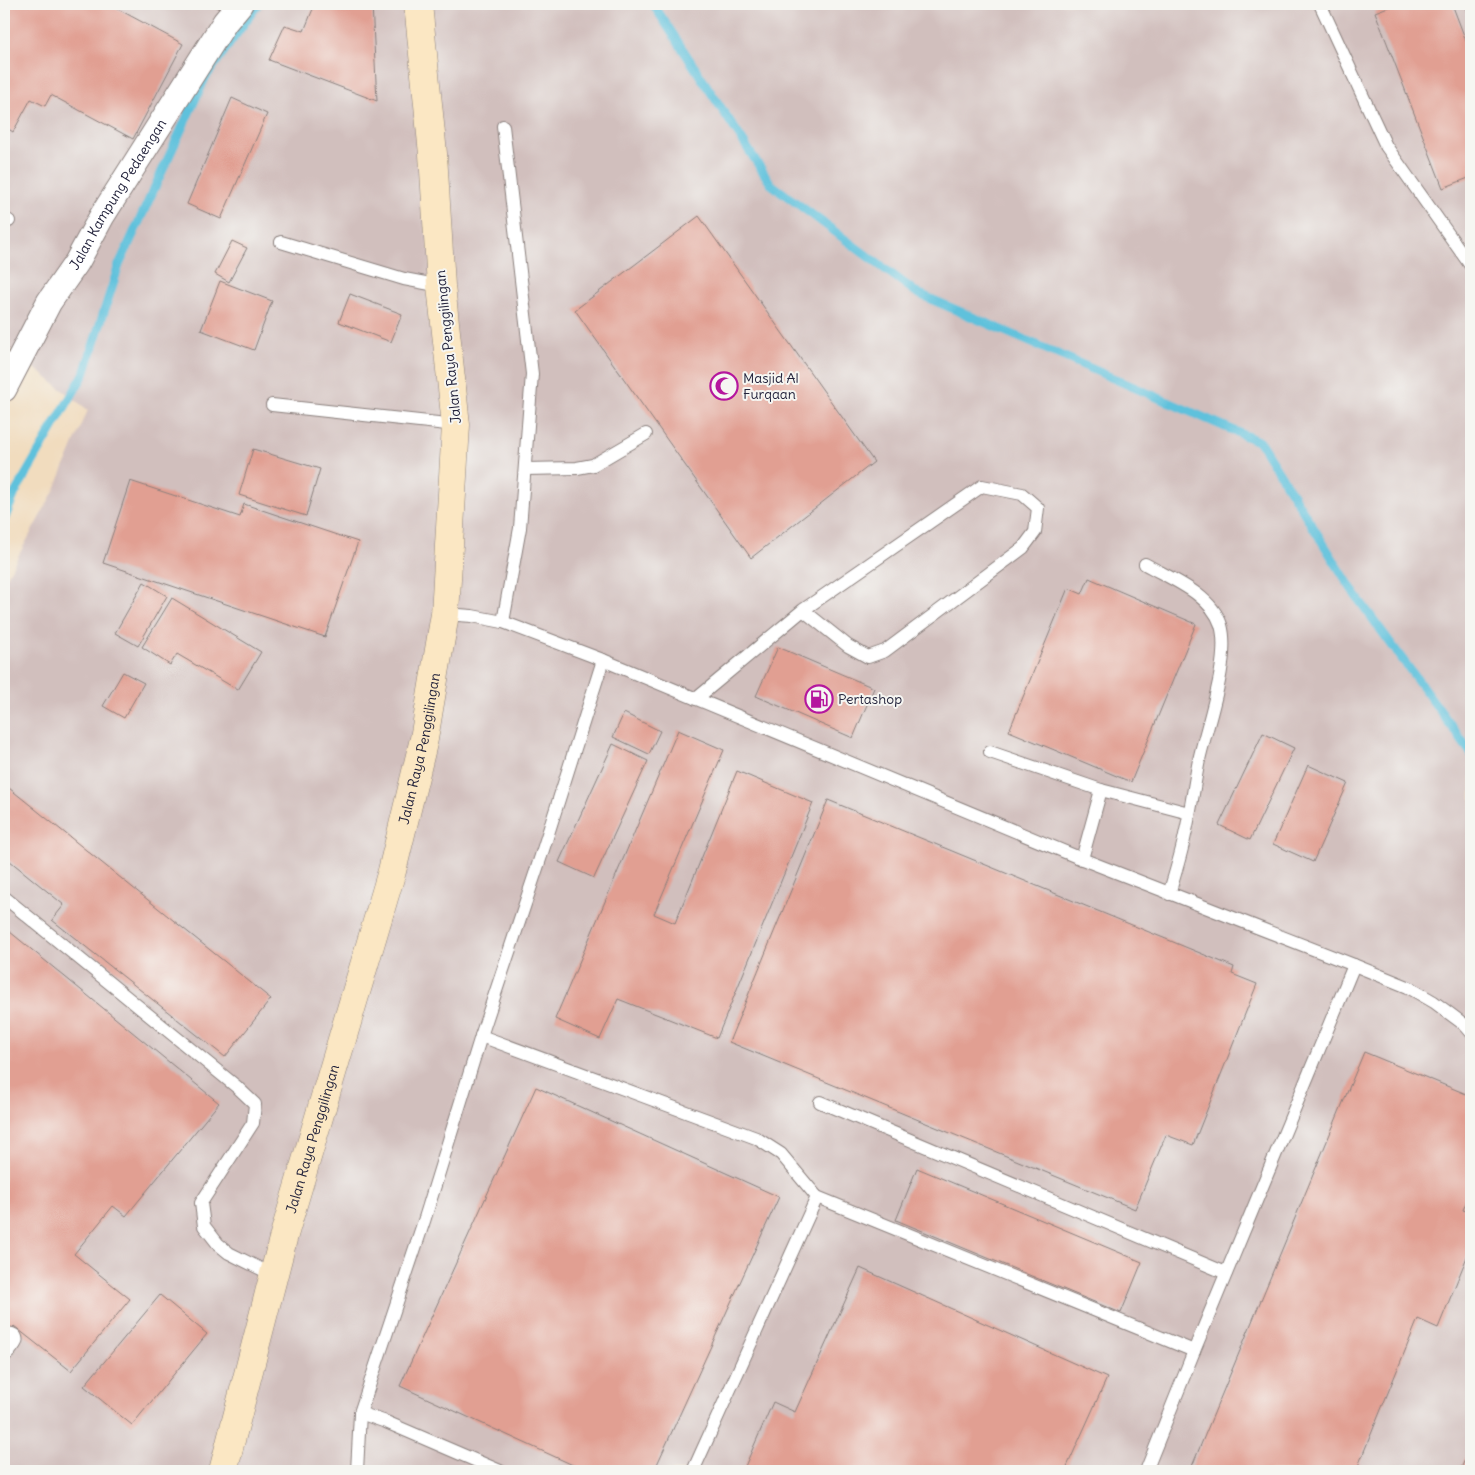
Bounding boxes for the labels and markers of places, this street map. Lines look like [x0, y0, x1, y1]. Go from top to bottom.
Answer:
place label: Masjid Al Furqaan [743, 369, 799, 403]
mosque icon: Masjid Al Furqaan [709, 371, 739, 401]
fuel station icon: Pertashop [804, 684, 834, 714]
place label: Pertashop [838, 690, 902, 708]

